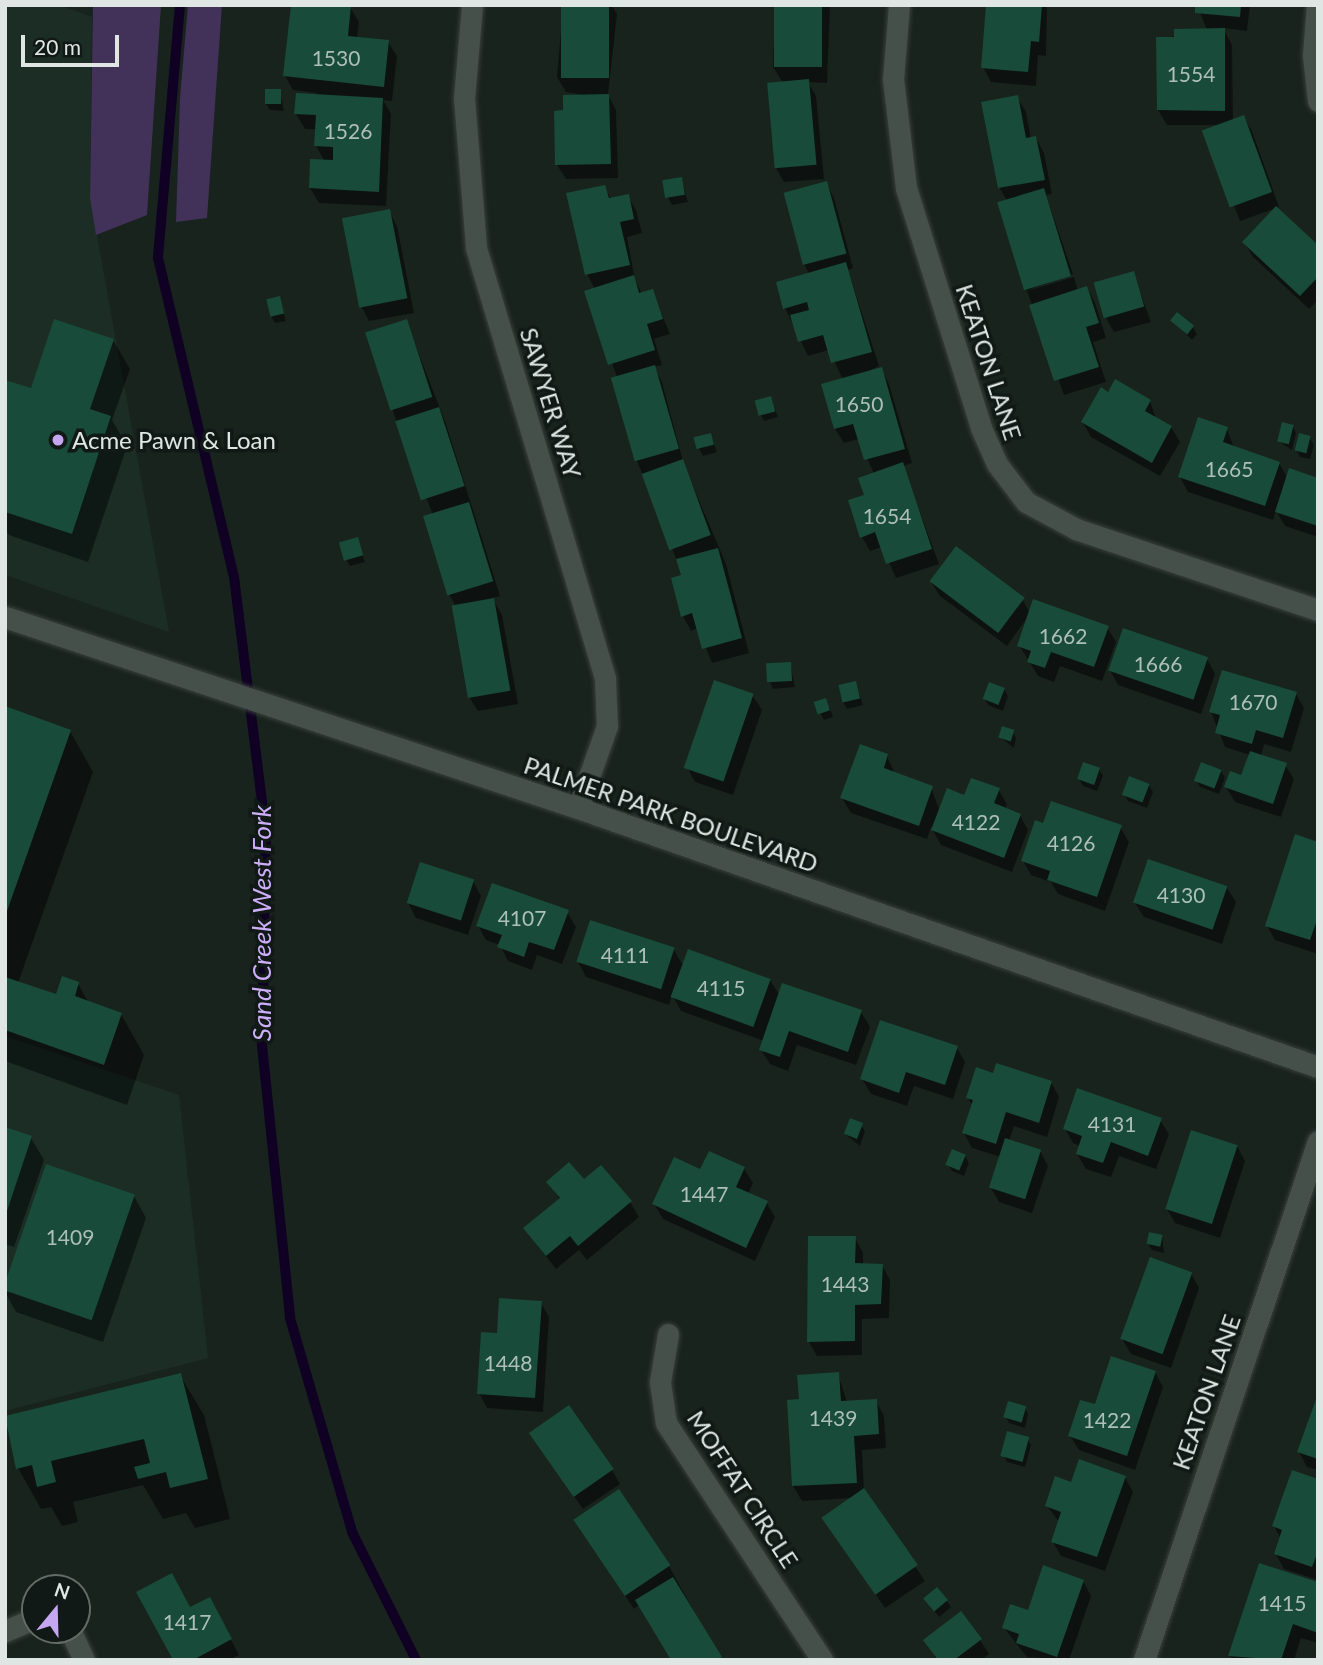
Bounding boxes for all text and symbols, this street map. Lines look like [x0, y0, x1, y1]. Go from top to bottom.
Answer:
scale bar [24, 21, 122, 65]
text: 20 m [34, 34, 81, 59]
house number: 1530 [312, 45, 360, 71]
house number: 1554 [1167, 61, 1215, 87]
house number: 1526 [324, 118, 372, 144]
street label: KEATON LANE [950, 280, 1028, 444]
street label: SAWYER WAY [514, 324, 588, 482]
house number: 1650 [835, 391, 883, 417]
place label: Acme Pawn & Loan [72, 426, 276, 454]
marker: Acme Pawn & Loan [50, 432, 66, 448]
house number: 1665 [1205, 456, 1253, 482]
house number: 1654 [863, 503, 911, 529]
house number: 1662 [1039, 623, 1087, 649]
house number: 1666 [1134, 651, 1182, 677]
house number: 1670 [1229, 689, 1277, 715]
street label: PALMER PARK BOULEVARD [520, 750, 822, 878]
water label: Sand Creek West Fork [246, 805, 278, 1041]
house number: 4122 [952, 809, 1000, 835]
house number: 4126 [1047, 830, 1095, 856]
house number: 4130 [1157, 882, 1205, 908]
house number: 4107 [498, 905, 546, 931]
house number: 4111 [601, 942, 649, 968]
house number: 4115 [697, 975, 745, 1001]
house number: 4131 [1088, 1111, 1136, 1137]
house number: 1447 [680, 1181, 728, 1207]
house number: 1409 [46, 1224, 94, 1250]
house number: 1443 [821, 1271, 869, 1297]
street label: KEATON LANE [1166, 1311, 1246, 1473]
house number: 1448 [484, 1350, 532, 1376]
street label: MOFFAT CIRCLE [681, 1405, 805, 1573]
house number: 1439 [809, 1405, 857, 1431]
house number: 1422 [1083, 1407, 1131, 1433]
north arrow [21, 1574, 91, 1644]
text: N [52, 1577, 73, 1604]
house number: 1415 [1258, 1590, 1306, 1616]
house number: 1417 [163, 1609, 211, 1635]

